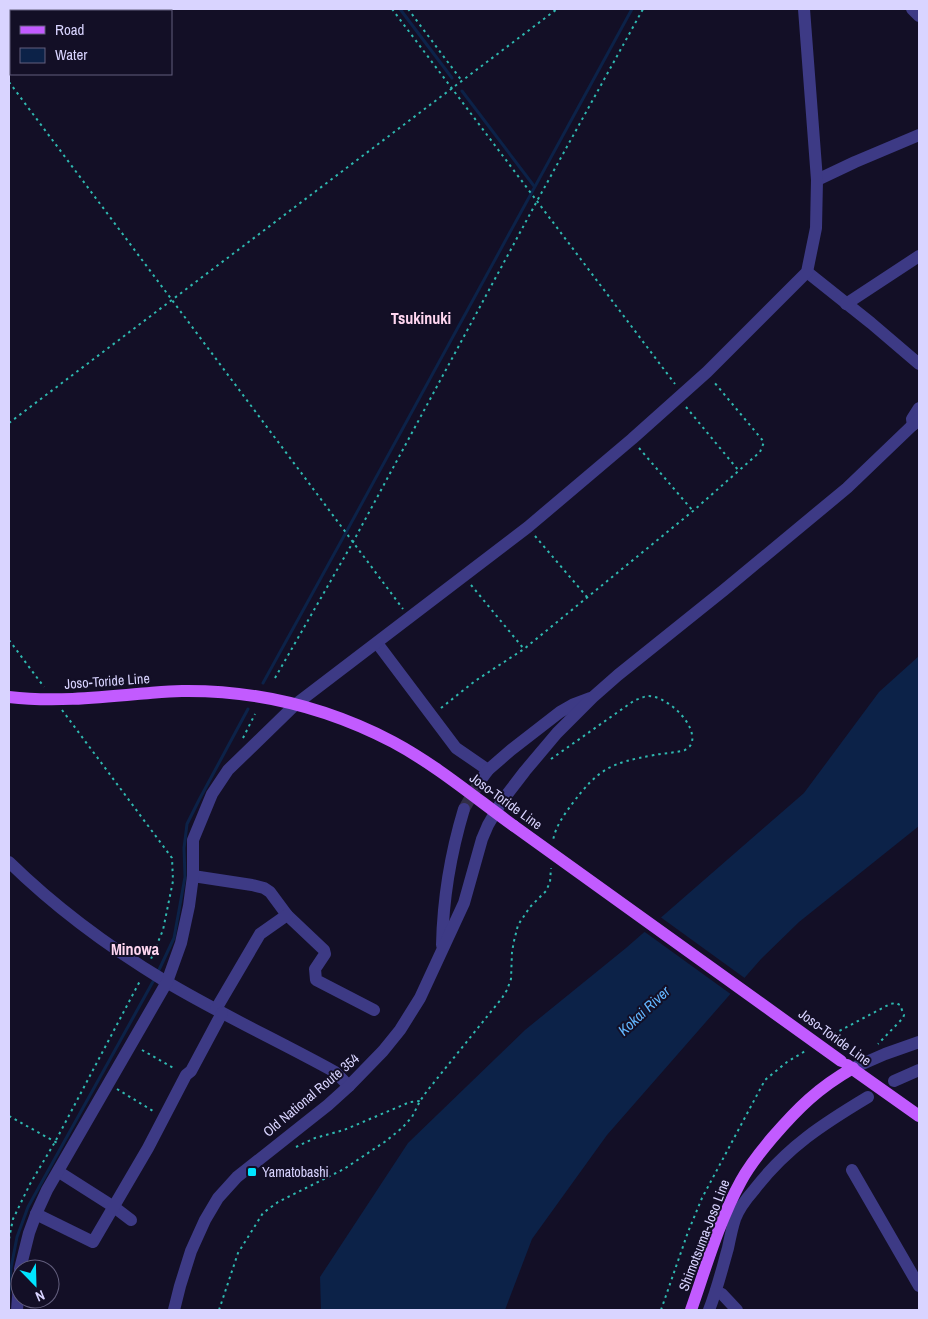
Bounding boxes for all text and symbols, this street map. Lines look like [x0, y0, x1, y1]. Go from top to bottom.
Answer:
legend [10, 10, 172, 75]
text: Road [55, 19, 84, 40]
text: Water [55, 44, 87, 65]
district label: Tsukinuki [391, 307, 451, 329]
street label: Joso-Toride Line [64, 669, 150, 693]
street label: Joso-Toride Line [466, 769, 546, 833]
district label: Minowa [111, 938, 160, 960]
water label: Kokai River [613, 980, 675, 1040]
street label: Joso-Toride Line [795, 1005, 875, 1069]
street label: Old National Route 354 [259, 1049, 363, 1140]
place label: Yamatobashi [262, 1163, 329, 1181]
marker: Yamatobashi [246, 1166, 258, 1178]
street label: Shimotsuma-Joso Line [674, 1177, 734, 1293]
north arrow [10, 1259, 60, 1309]
text: N [33, 1286, 47, 1306]

